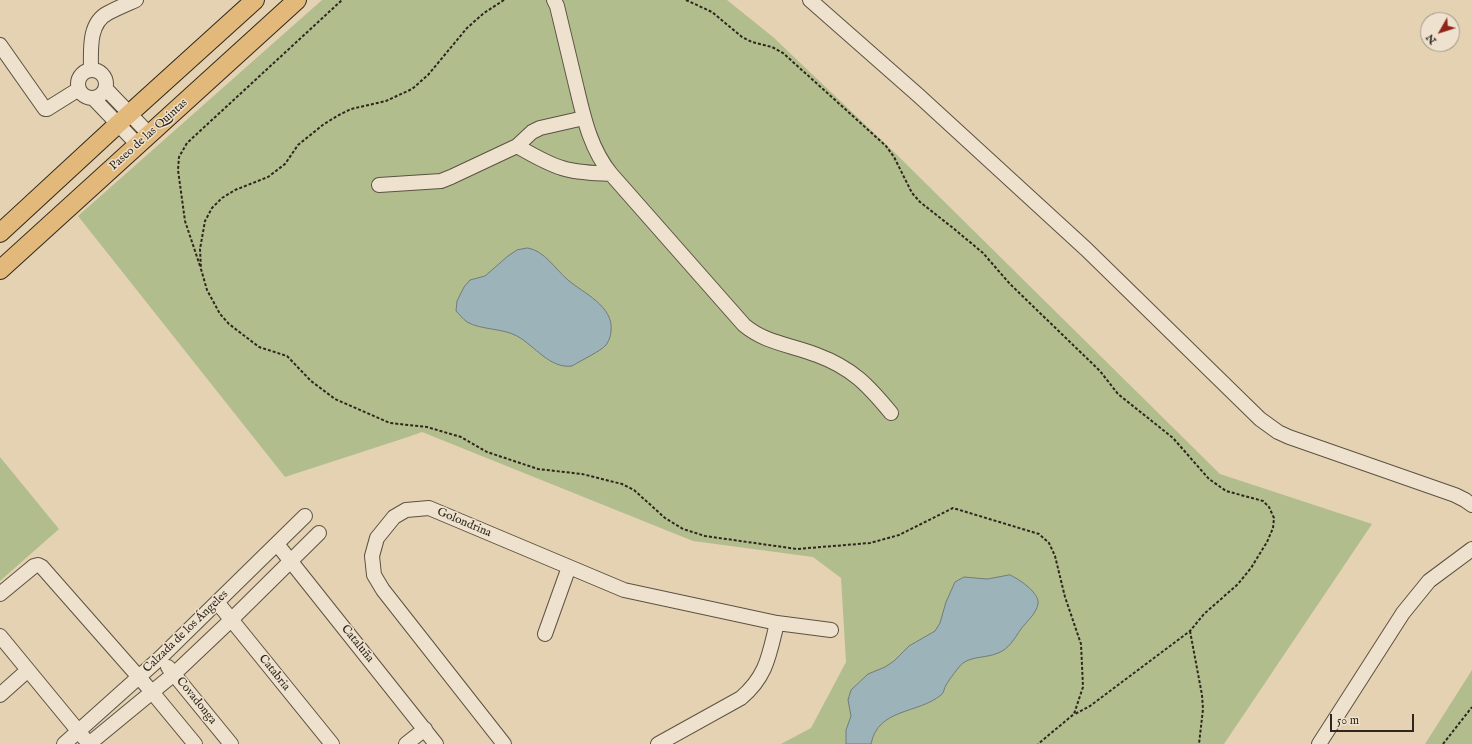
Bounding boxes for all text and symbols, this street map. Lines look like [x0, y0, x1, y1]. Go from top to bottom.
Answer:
north arrow [1420, 12, 1460, 52]
text: N [1423, 31, 1440, 47]
street label: Paseo de las Quintas [107, 96, 191, 174]
street label: Golondrina [435, 505, 493, 541]
street label: Calzada de los Ángeles [141, 588, 231, 676]
street label: Cataluña [338, 622, 376, 666]
street label: Catabria [255, 652, 293, 694]
street label: Covadonga [173, 675, 219, 727]
scale bar [1332, 706, 1416, 732]
text: 50 m [1337, 713, 1359, 728]

